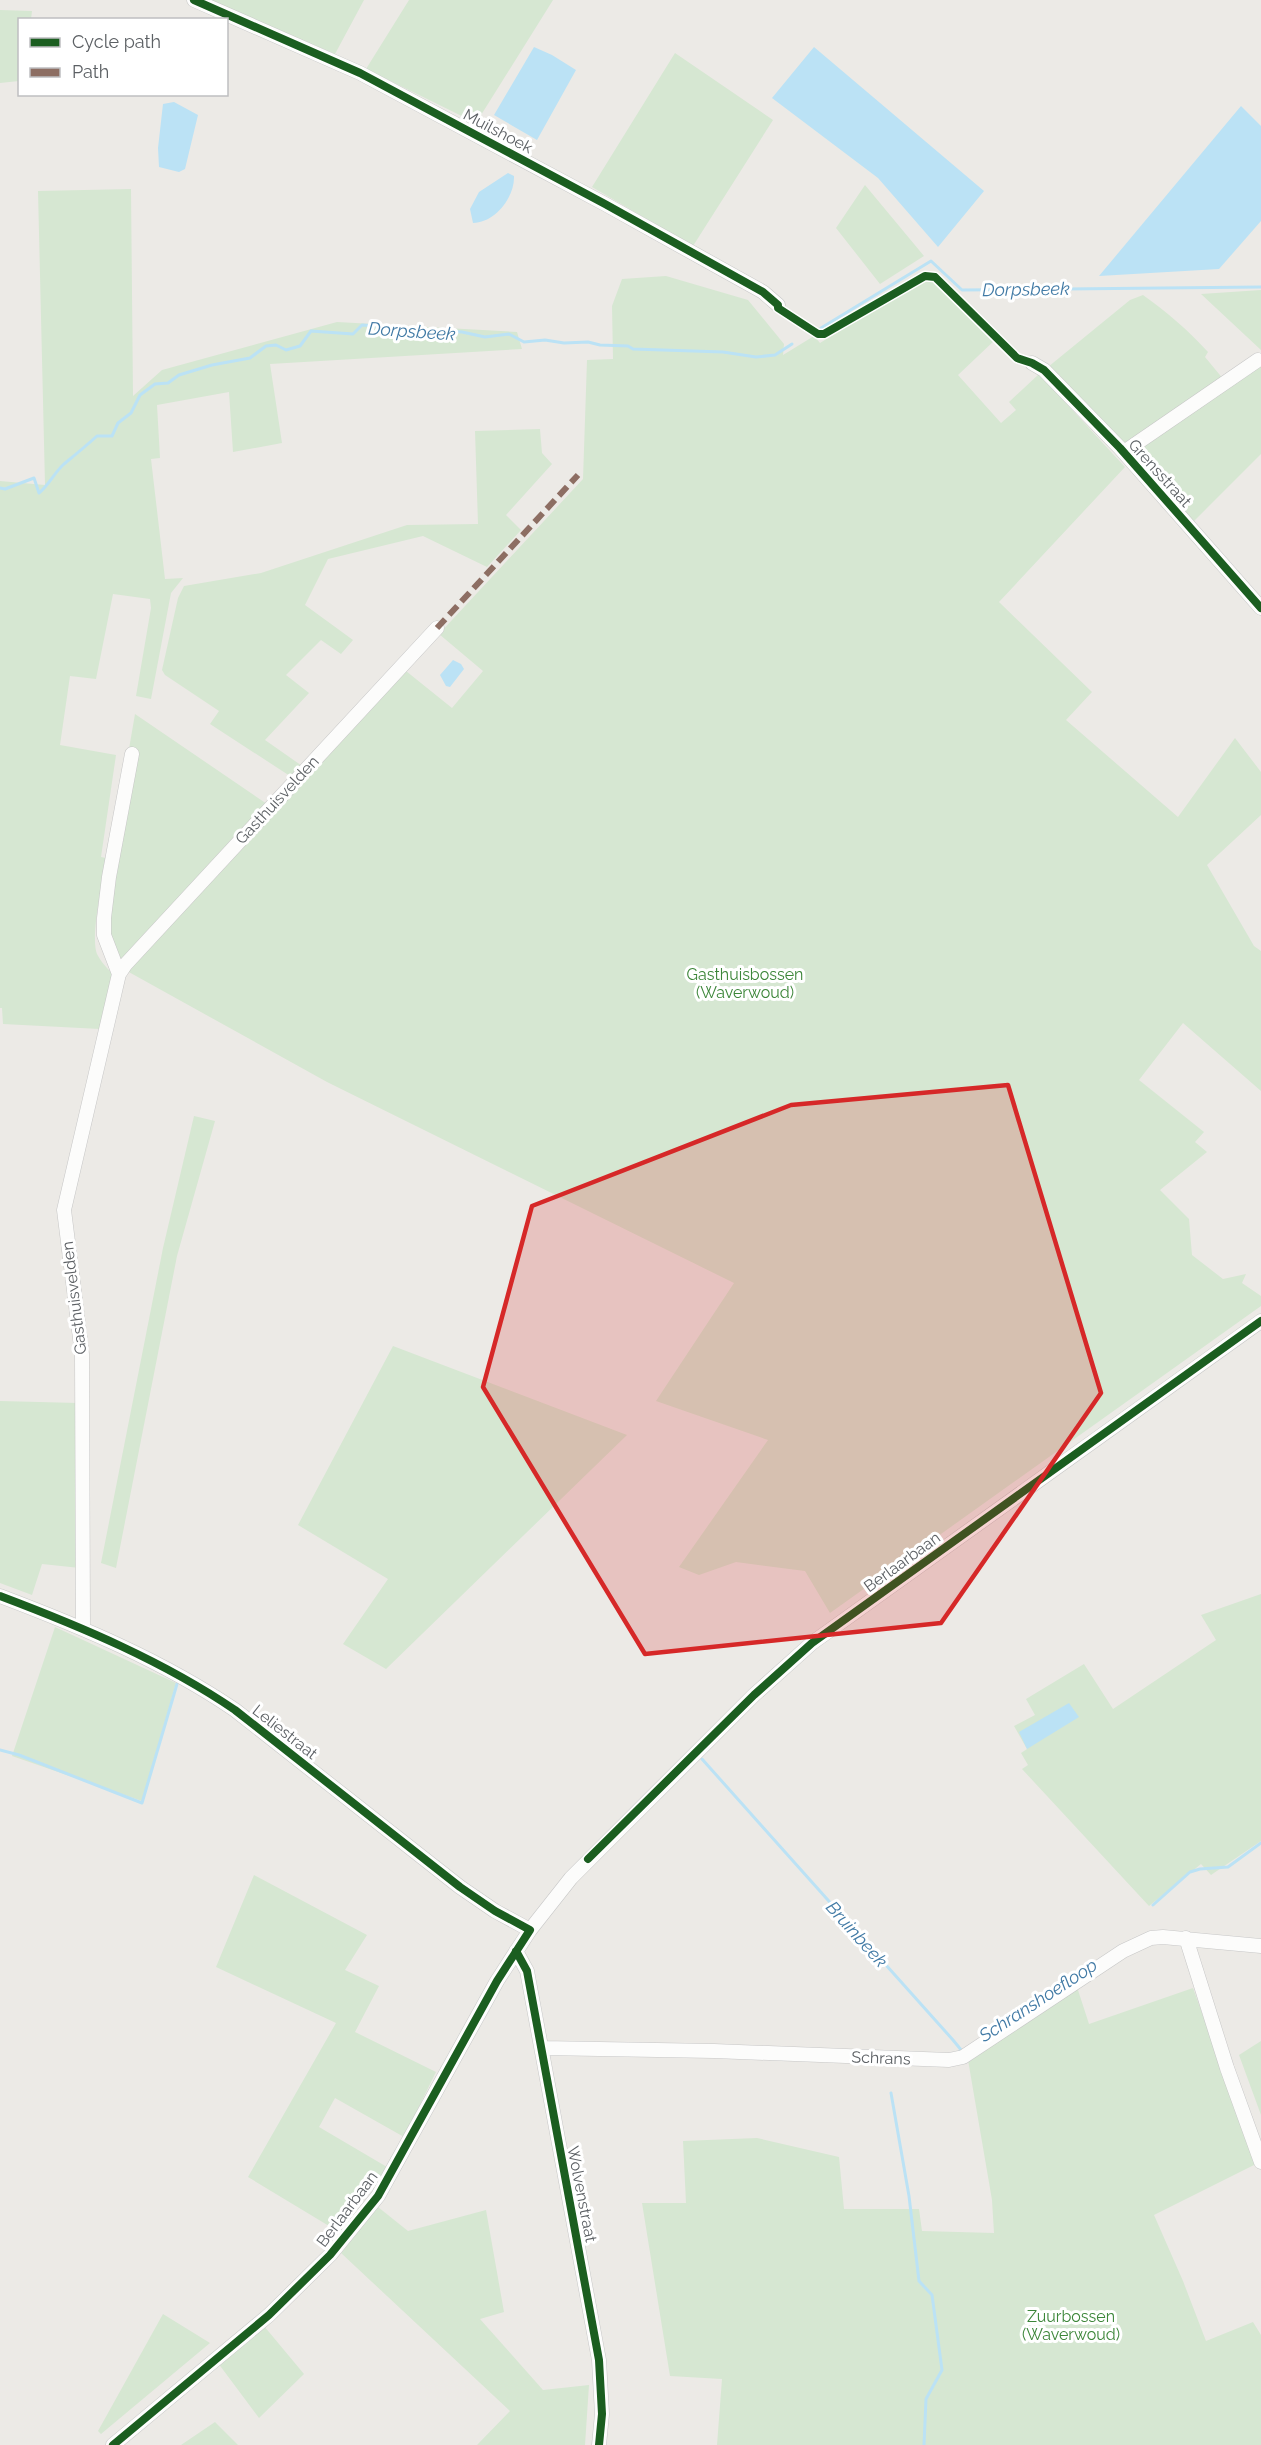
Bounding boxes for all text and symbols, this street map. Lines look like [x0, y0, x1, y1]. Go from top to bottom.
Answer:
legend [18, 18, 228, 96]
text: Cycle path [72, 31, 161, 52]
text: Path [72, 61, 109, 82]
street label: Muilshoek [460, 105, 536, 157]
water label: Dorpsbeek [982, 278, 1070, 300]
water label: Dorpsbeek [368, 317, 457, 345]
street label: Grensstraat [1125, 435, 1196, 511]
street label: Gasthuisvelden [231, 752, 323, 848]
park label: Gasthuisbossen (Waverwoud) [687, 965, 803, 1002]
street label: Gasthuisvelden [58, 1240, 90, 1356]
street label: Berlaarbaan [860, 1528, 944, 1596]
street label: Leliestraat [249, 1701, 322, 1764]
water label: Bruinbeek [822, 1897, 892, 1972]
water label: Schranshoefloop [974, 1954, 1101, 2047]
street label: Schrans [851, 2047, 911, 2069]
street label: Wolvenstraat [563, 2144, 601, 2244]
street label: Berlaarbaan [312, 2167, 382, 2251]
park label: Zuurbossen (Waverwoud) [1022, 2307, 1120, 2344]

